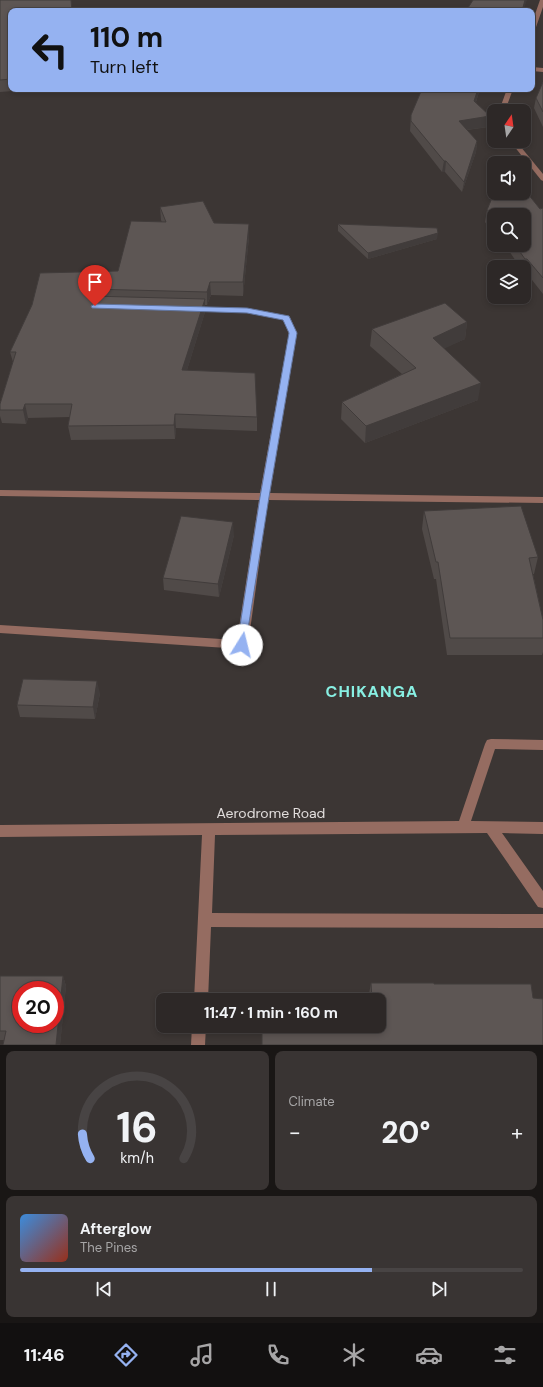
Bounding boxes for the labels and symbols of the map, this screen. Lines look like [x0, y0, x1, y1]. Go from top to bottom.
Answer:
north arrow [487, 104, 531, 148]
pin [78, 265, 112, 306]
position arrow [221, 624, 263, 666]
district label: CHIKANGA [326, 681, 418, 702]
street label: Aerodrome Road [217, 804, 325, 822]
speed limit sign: 20 [12, 981, 64, 1033]

